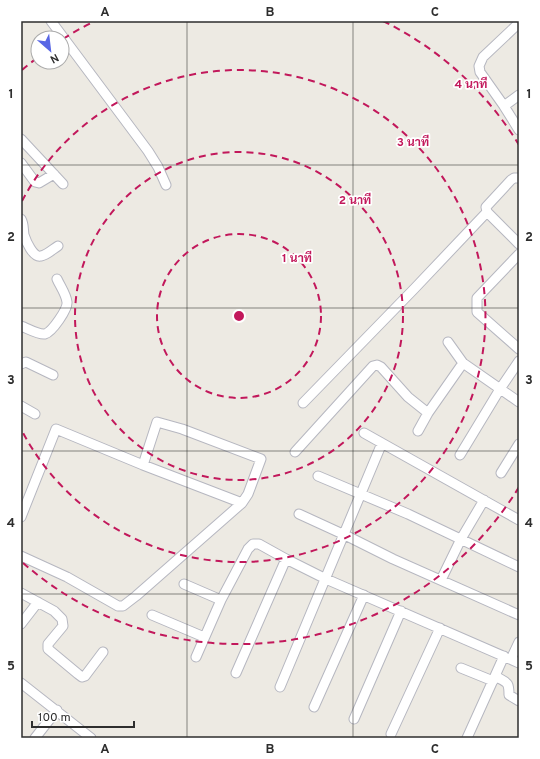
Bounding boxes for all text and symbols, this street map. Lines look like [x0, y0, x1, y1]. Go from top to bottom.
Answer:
text: A [100, 5, 110, 21]
text: B [266, 5, 275, 21]
text: C [431, 5, 439, 21]
north arrow [30, 30, 70, 70]
text: N [47, 50, 61, 66]
text: 4 นาที [455, 76, 487, 93]
text: 1 [8, 87, 14, 103]
text: 1 [526, 87, 532, 103]
text: 3 นาที [397, 134, 429, 151]
text: 2 นาที [339, 192, 371, 209]
text: 2 [7, 230, 15, 246]
text: 2 [525, 230, 533, 246]
text: 1 นาที [282, 250, 312, 267]
centre of rings [232, 309, 246, 323]
text: 3 [7, 373, 15, 389]
text: 3 [525, 373, 533, 389]
text: 4 [7, 516, 15, 532]
text: 4 [525, 516, 533, 532]
text: 5 [7, 659, 15, 675]
text: 5 [525, 659, 533, 675]
scale bar [32, 703, 134, 729]
text: 100 m [38, 710, 71, 726]
text: A [100, 742, 110, 758]
text: B [266, 742, 275, 758]
text: C [431, 742, 439, 758]

